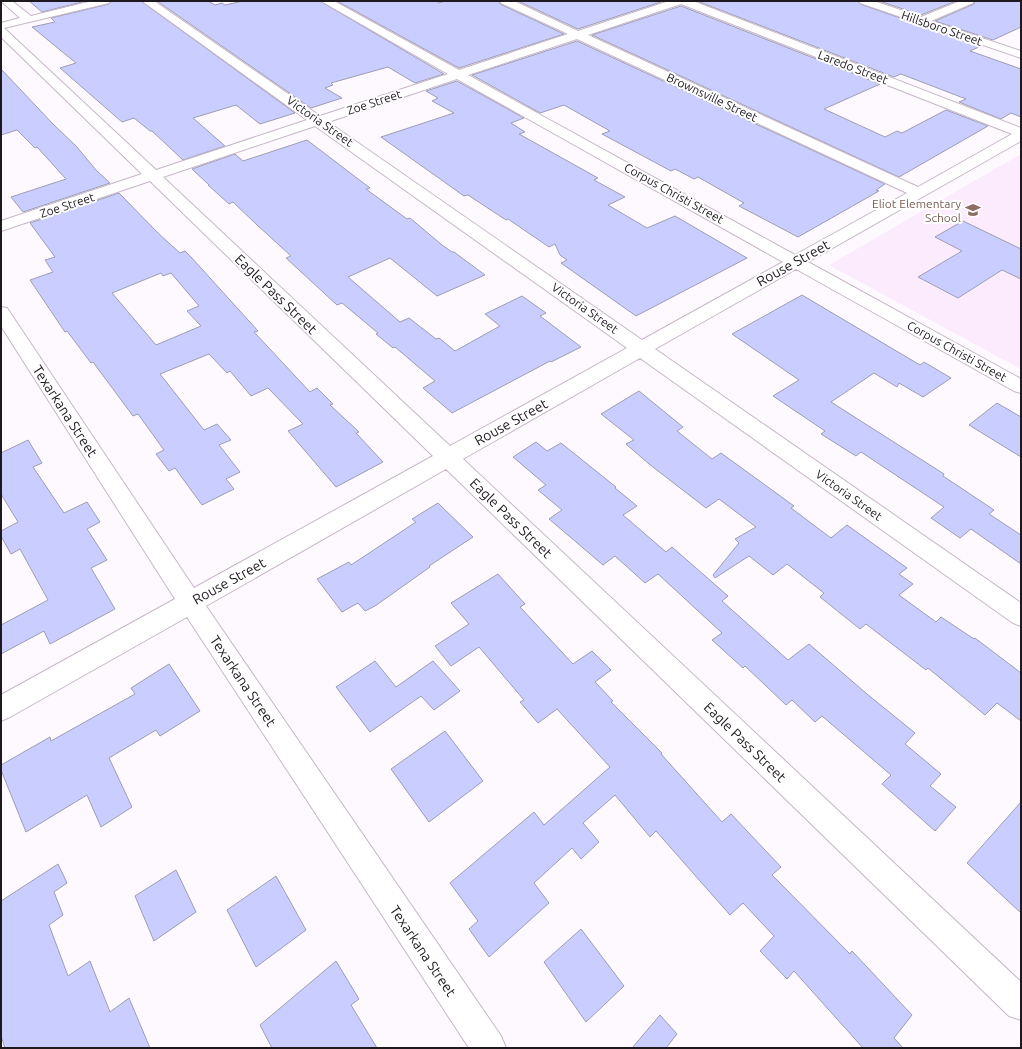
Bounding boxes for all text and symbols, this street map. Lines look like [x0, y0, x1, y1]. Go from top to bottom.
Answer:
street label: Hillsboro Street [900, 8, 984, 48]
street label: Laredo Street [816, 48, 890, 86]
street label: Brownsville Street [665, 70, 760, 124]
street label: Zoe Street [345, 87, 403, 117]
street label: Victoria Street [284, 93, 356, 149]
street label: Corpus Christi Street [622, 160, 726, 226]
street label: Zoe Street [38, 190, 96, 220]
place label: Eliot Elementary School [872, 197, 961, 224]
school or university icon: Eliot Elementary School [964, 201, 982, 219]
street label: Rouse Street [754, 236, 833, 290]
street label: Eagle Pass Street [232, 251, 321, 337]
street label: Victoria Street [549, 280, 621, 336]
street label: Corpus Christi Street [905, 318, 1009, 384]
street label: Texarkana Street [29, 362, 101, 460]
street label: Rouse Street [472, 395, 551, 449]
street label: Victoria Street [813, 467, 885, 523]
street label: Eagle Pass Street [467, 475, 556, 561]
street label: Rouse Street [190, 554, 269, 608]
street label: Texarkana Street [207, 633, 280, 730]
street label: Eagle Pass Street [701, 699, 790, 785]
street label: Texarkana Street [387, 903, 460, 1000]

